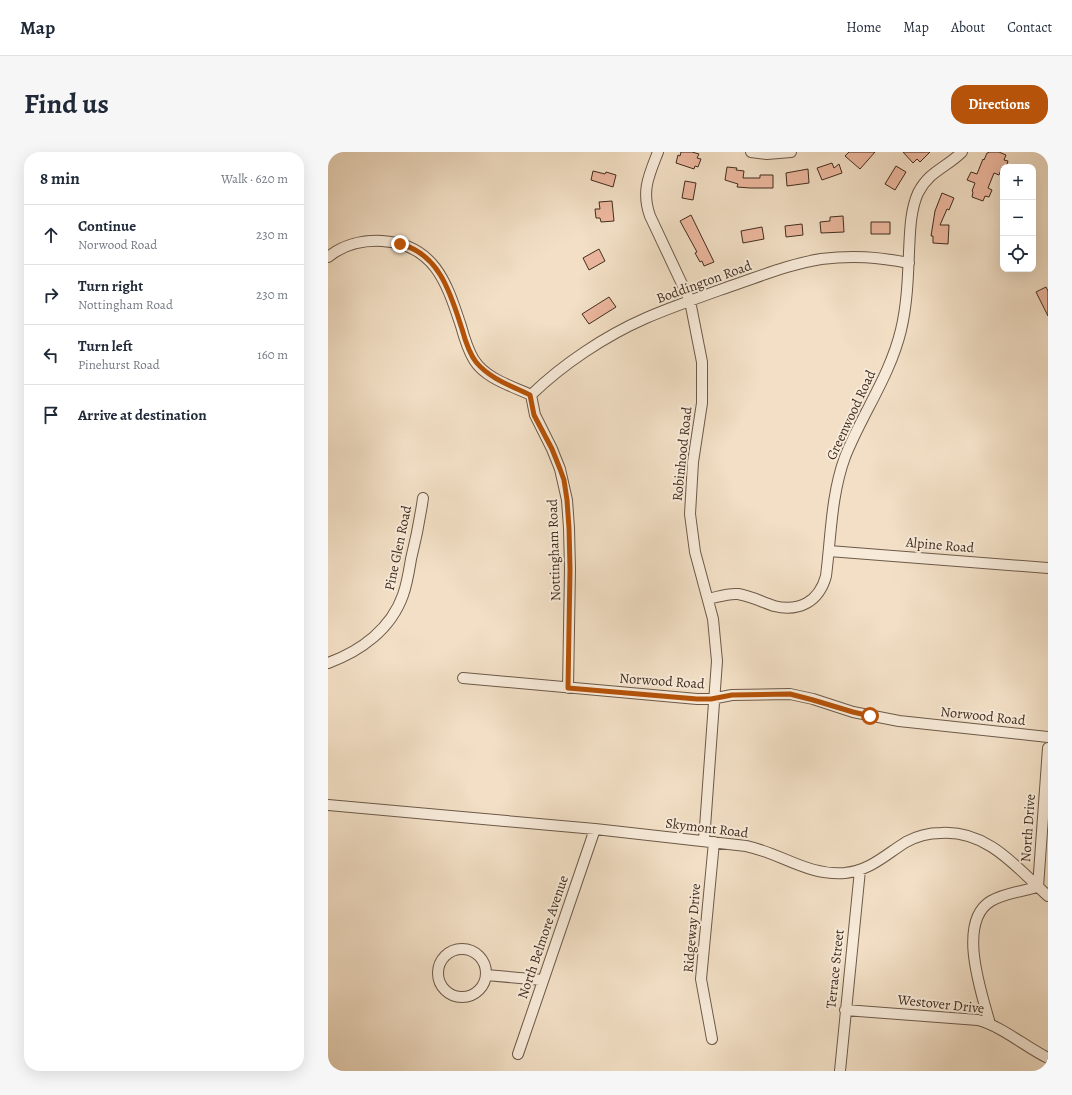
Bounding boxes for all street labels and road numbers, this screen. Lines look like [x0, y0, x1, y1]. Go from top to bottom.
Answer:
street label: Boddington Road [654, 256, 755, 308]
street label: Greenwood Road [822, 366, 880, 463]
street label: Robinhood Road [668, 405, 696, 502]
street label: Nottingham Road [543, 498, 565, 601]
street label: Pine Glen Road [380, 503, 416, 592]
street label: Alpine Road [904, 532, 975, 557]
street label: Norwood Road [619, 669, 706, 693]
street label: Norwood Road [940, 702, 1027, 730]
street label: North Drive [1016, 793, 1040, 863]
street label: Skymont Road [664, 813, 750, 843]
street label: North Belmore Avenue [513, 873, 573, 1001]
street label: Ridgeway Drive [679, 883, 705, 973]
street label: Terrace Street [821, 928, 849, 1009]
street label: Westover Drive [896, 990, 985, 1018]

